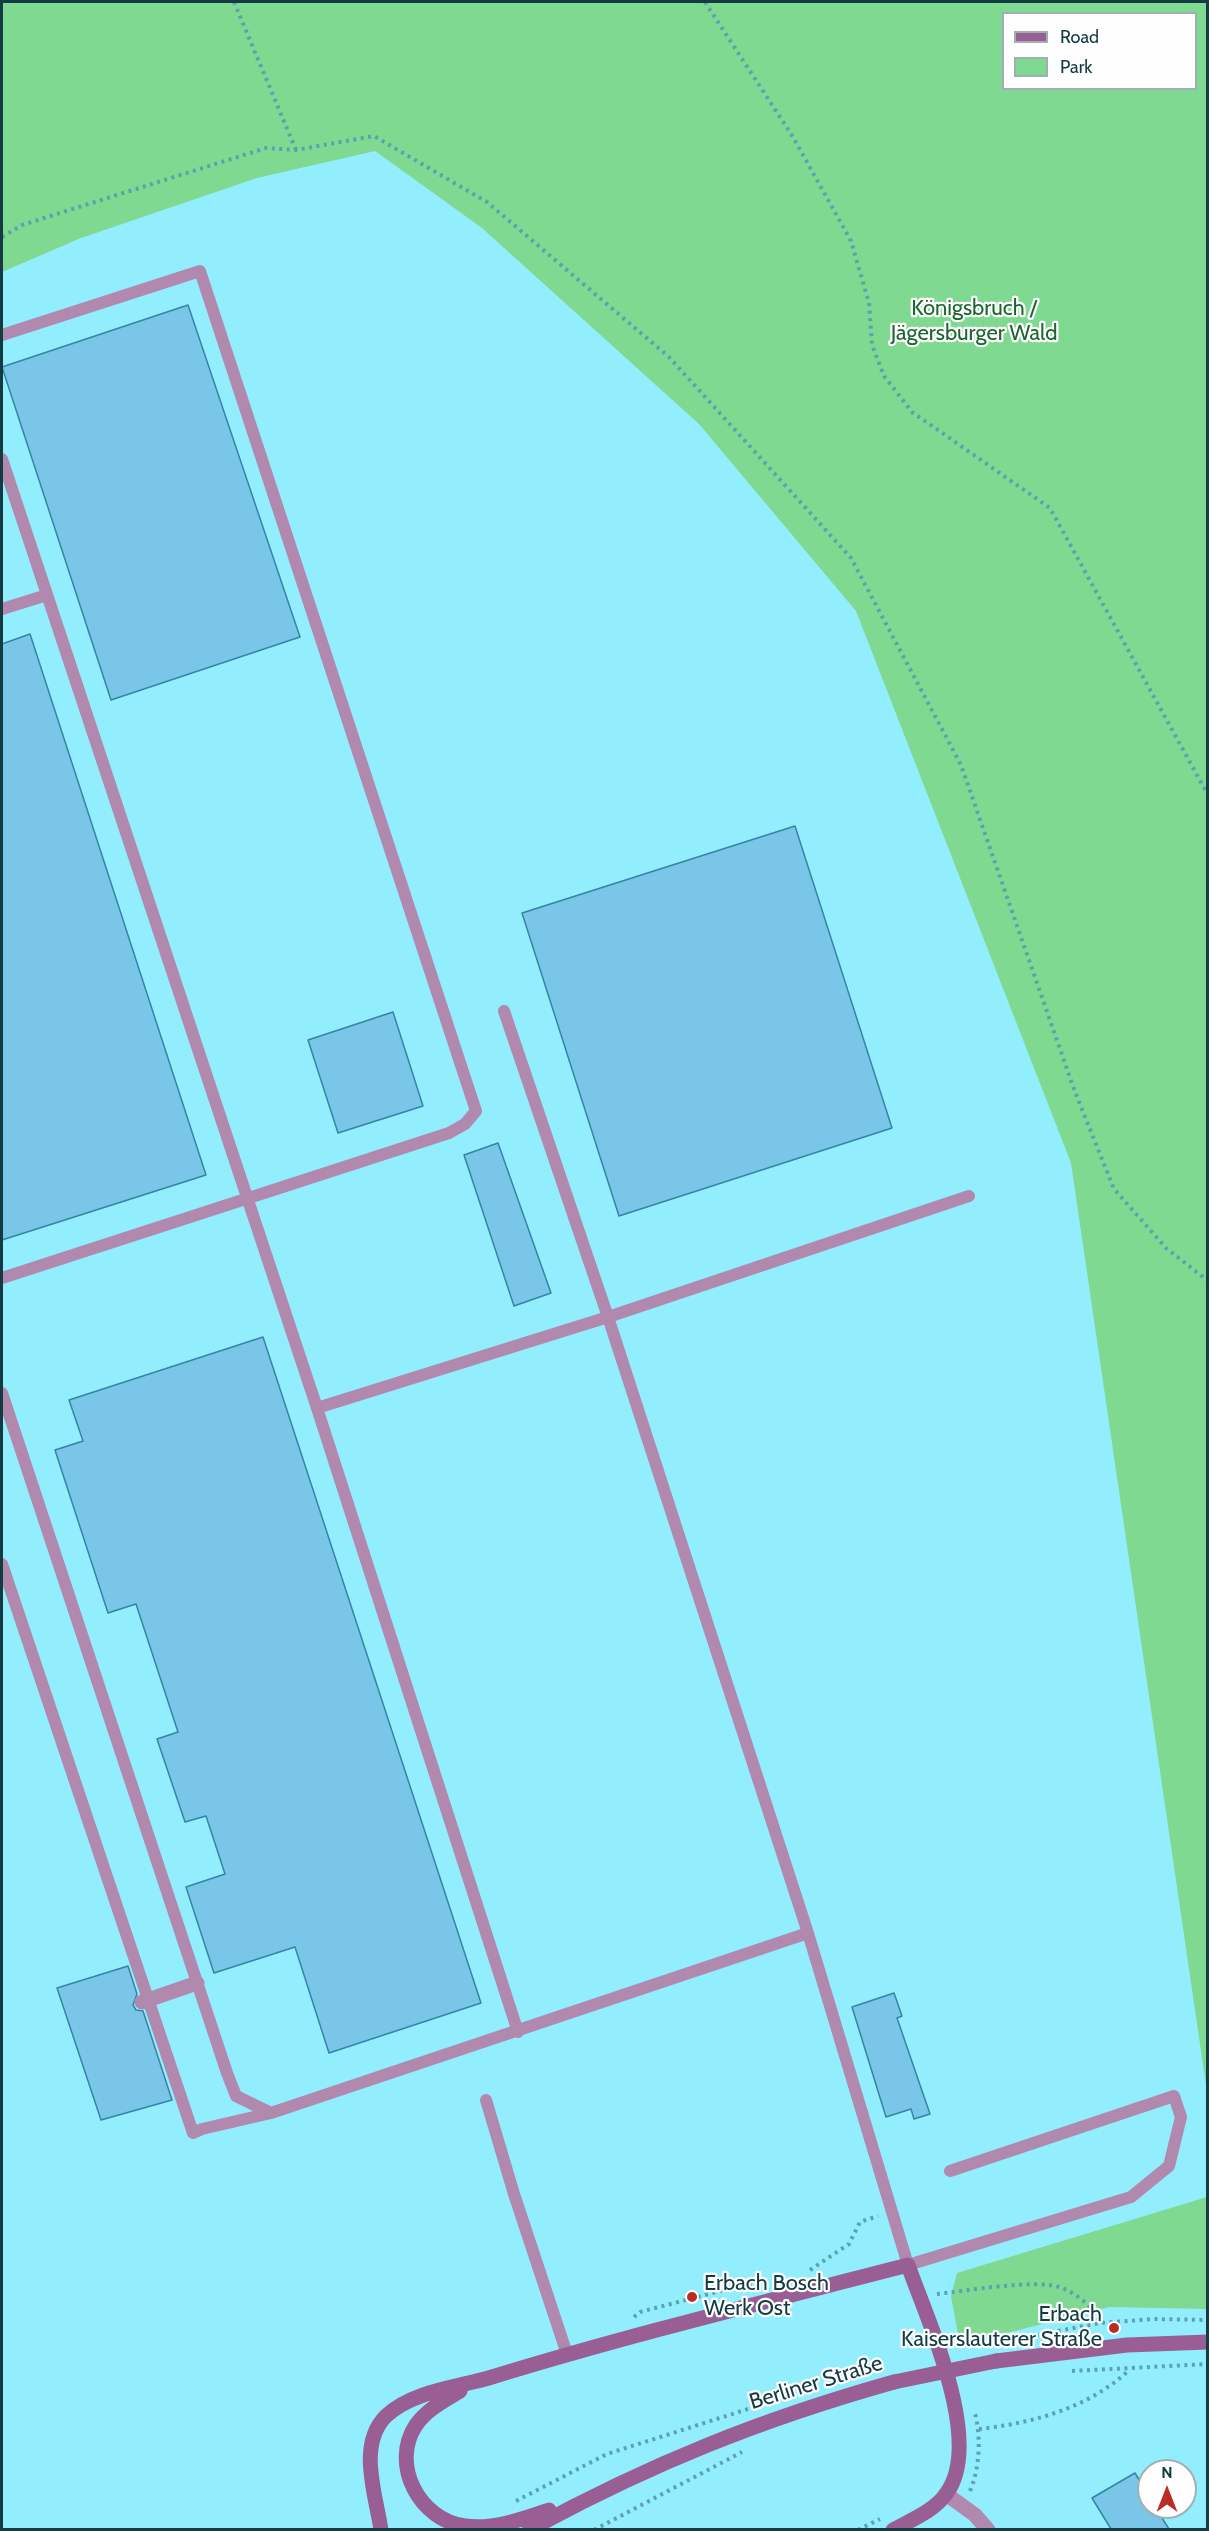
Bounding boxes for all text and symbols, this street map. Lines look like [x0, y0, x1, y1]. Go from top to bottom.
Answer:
legend [1002, 12, 1197, 90]
text: Road [1060, 26, 1099, 48]
text: Park [1060, 56, 1092, 78]
park label: Königsbruch / Jägersburger Wald [891, 296, 1057, 348]
place label: Erbach Bosch Werk Ost [704, 2271, 829, 2322]
marker: Erbach Bosch Werk Ost [685, 2290, 699, 2304]
place label: Erbach Kaiserslauterer Straße [901, 2302, 1102, 2354]
marker: Erbach Kaiserslauterer Straße [1107, 2321, 1121, 2335]
street label: Berliner Straße [746, 2350, 886, 2416]
north arrow [1137, 2459, 1197, 2519]
text: N [1161, 2463, 1173, 2482]

